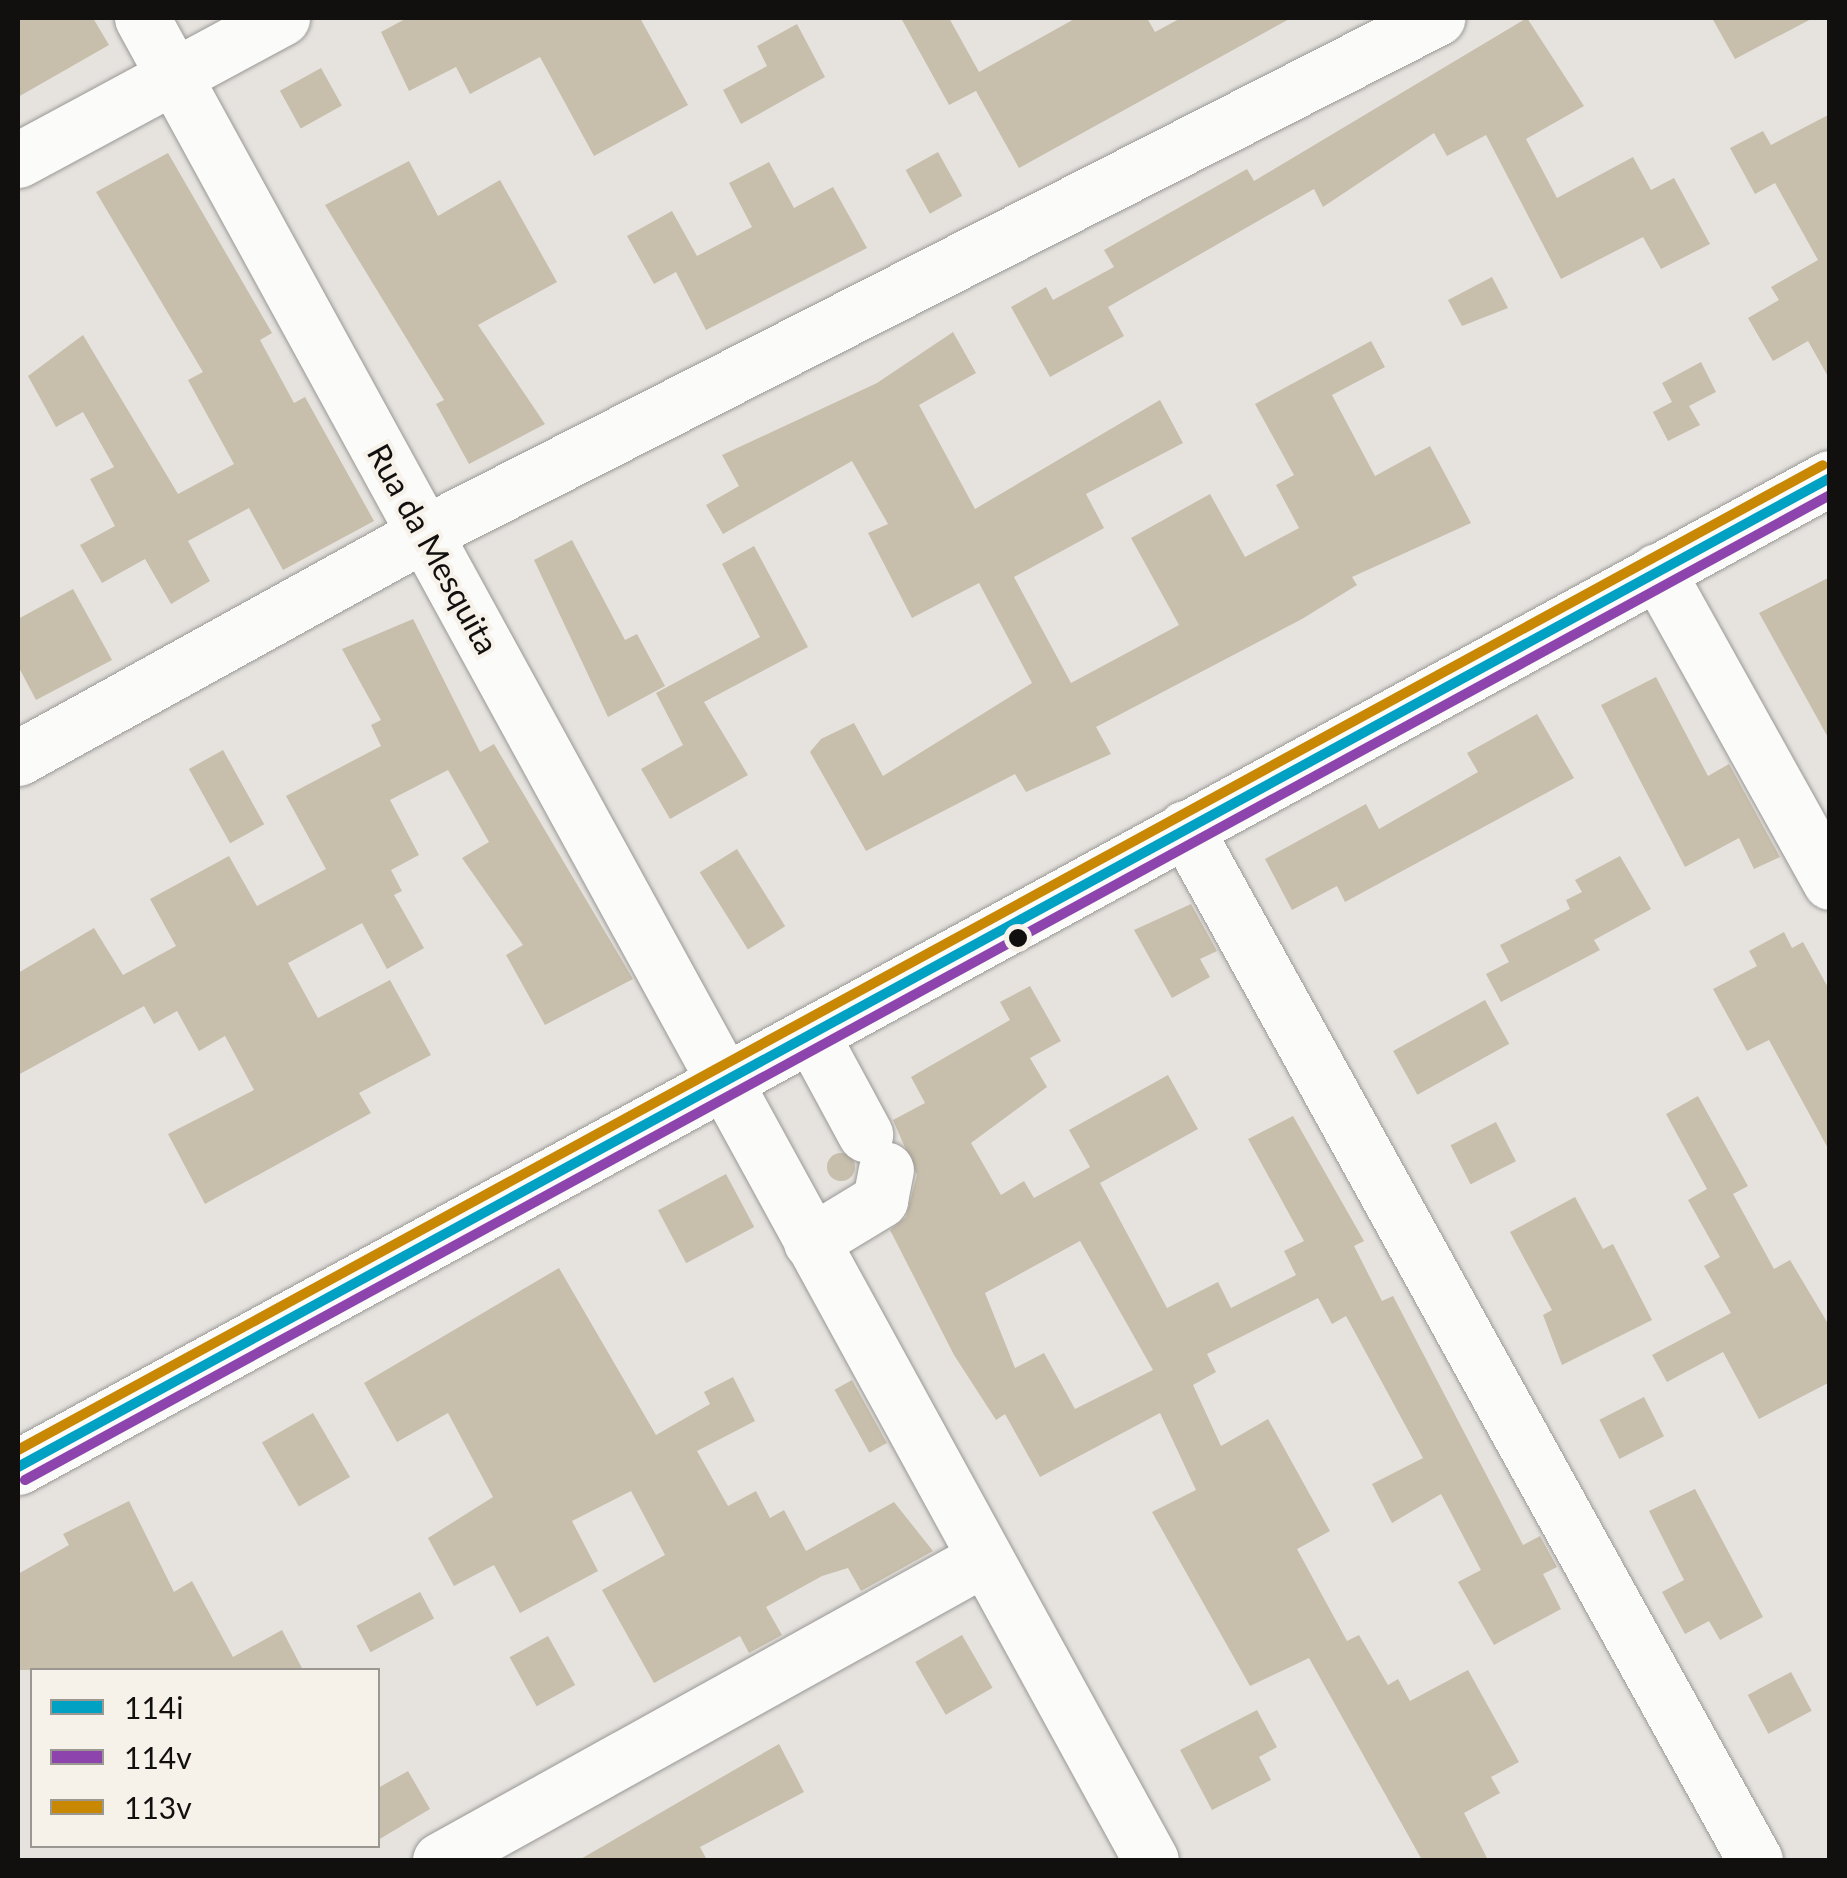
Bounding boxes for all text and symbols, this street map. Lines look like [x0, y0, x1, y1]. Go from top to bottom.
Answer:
street label: Rua da Mesquita [359, 437, 507, 661]
unlabelled marker [1008, 928, 1028, 948]
legend [30, 1668, 380, 1848]
text: 114i [124, 1689, 183, 1725]
text: 114v [124, 1739, 192, 1775]
text: 113v [124, 1789, 192, 1825]

